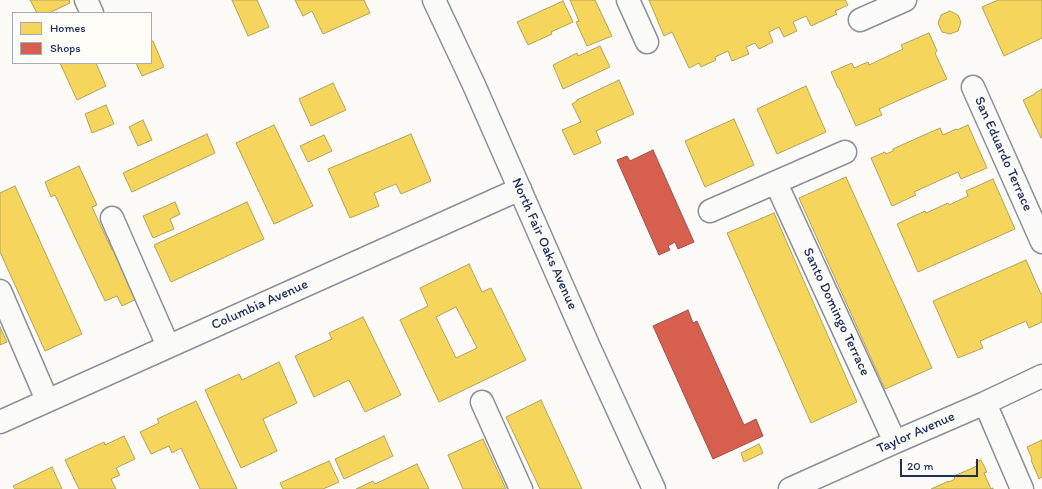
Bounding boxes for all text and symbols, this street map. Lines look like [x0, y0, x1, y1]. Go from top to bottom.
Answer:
legend [12, 12, 152, 64]
text: Homes [50, 21, 86, 35]
text: Shops [50, 41, 81, 55]
street label: San Eduardo Terrace [970, 94, 1036, 214]
street label: North Fair Oaks Avenue [507, 176, 581, 312]
street label: Santo Domingo Terrace [799, 245, 873, 379]
street label: Columbia Avenue [209, 276, 311, 334]
street label: Taylor Avenue [874, 408, 958, 458]
scale bar [902, 451, 980, 477]
text: 20 m [907, 459, 934, 473]

